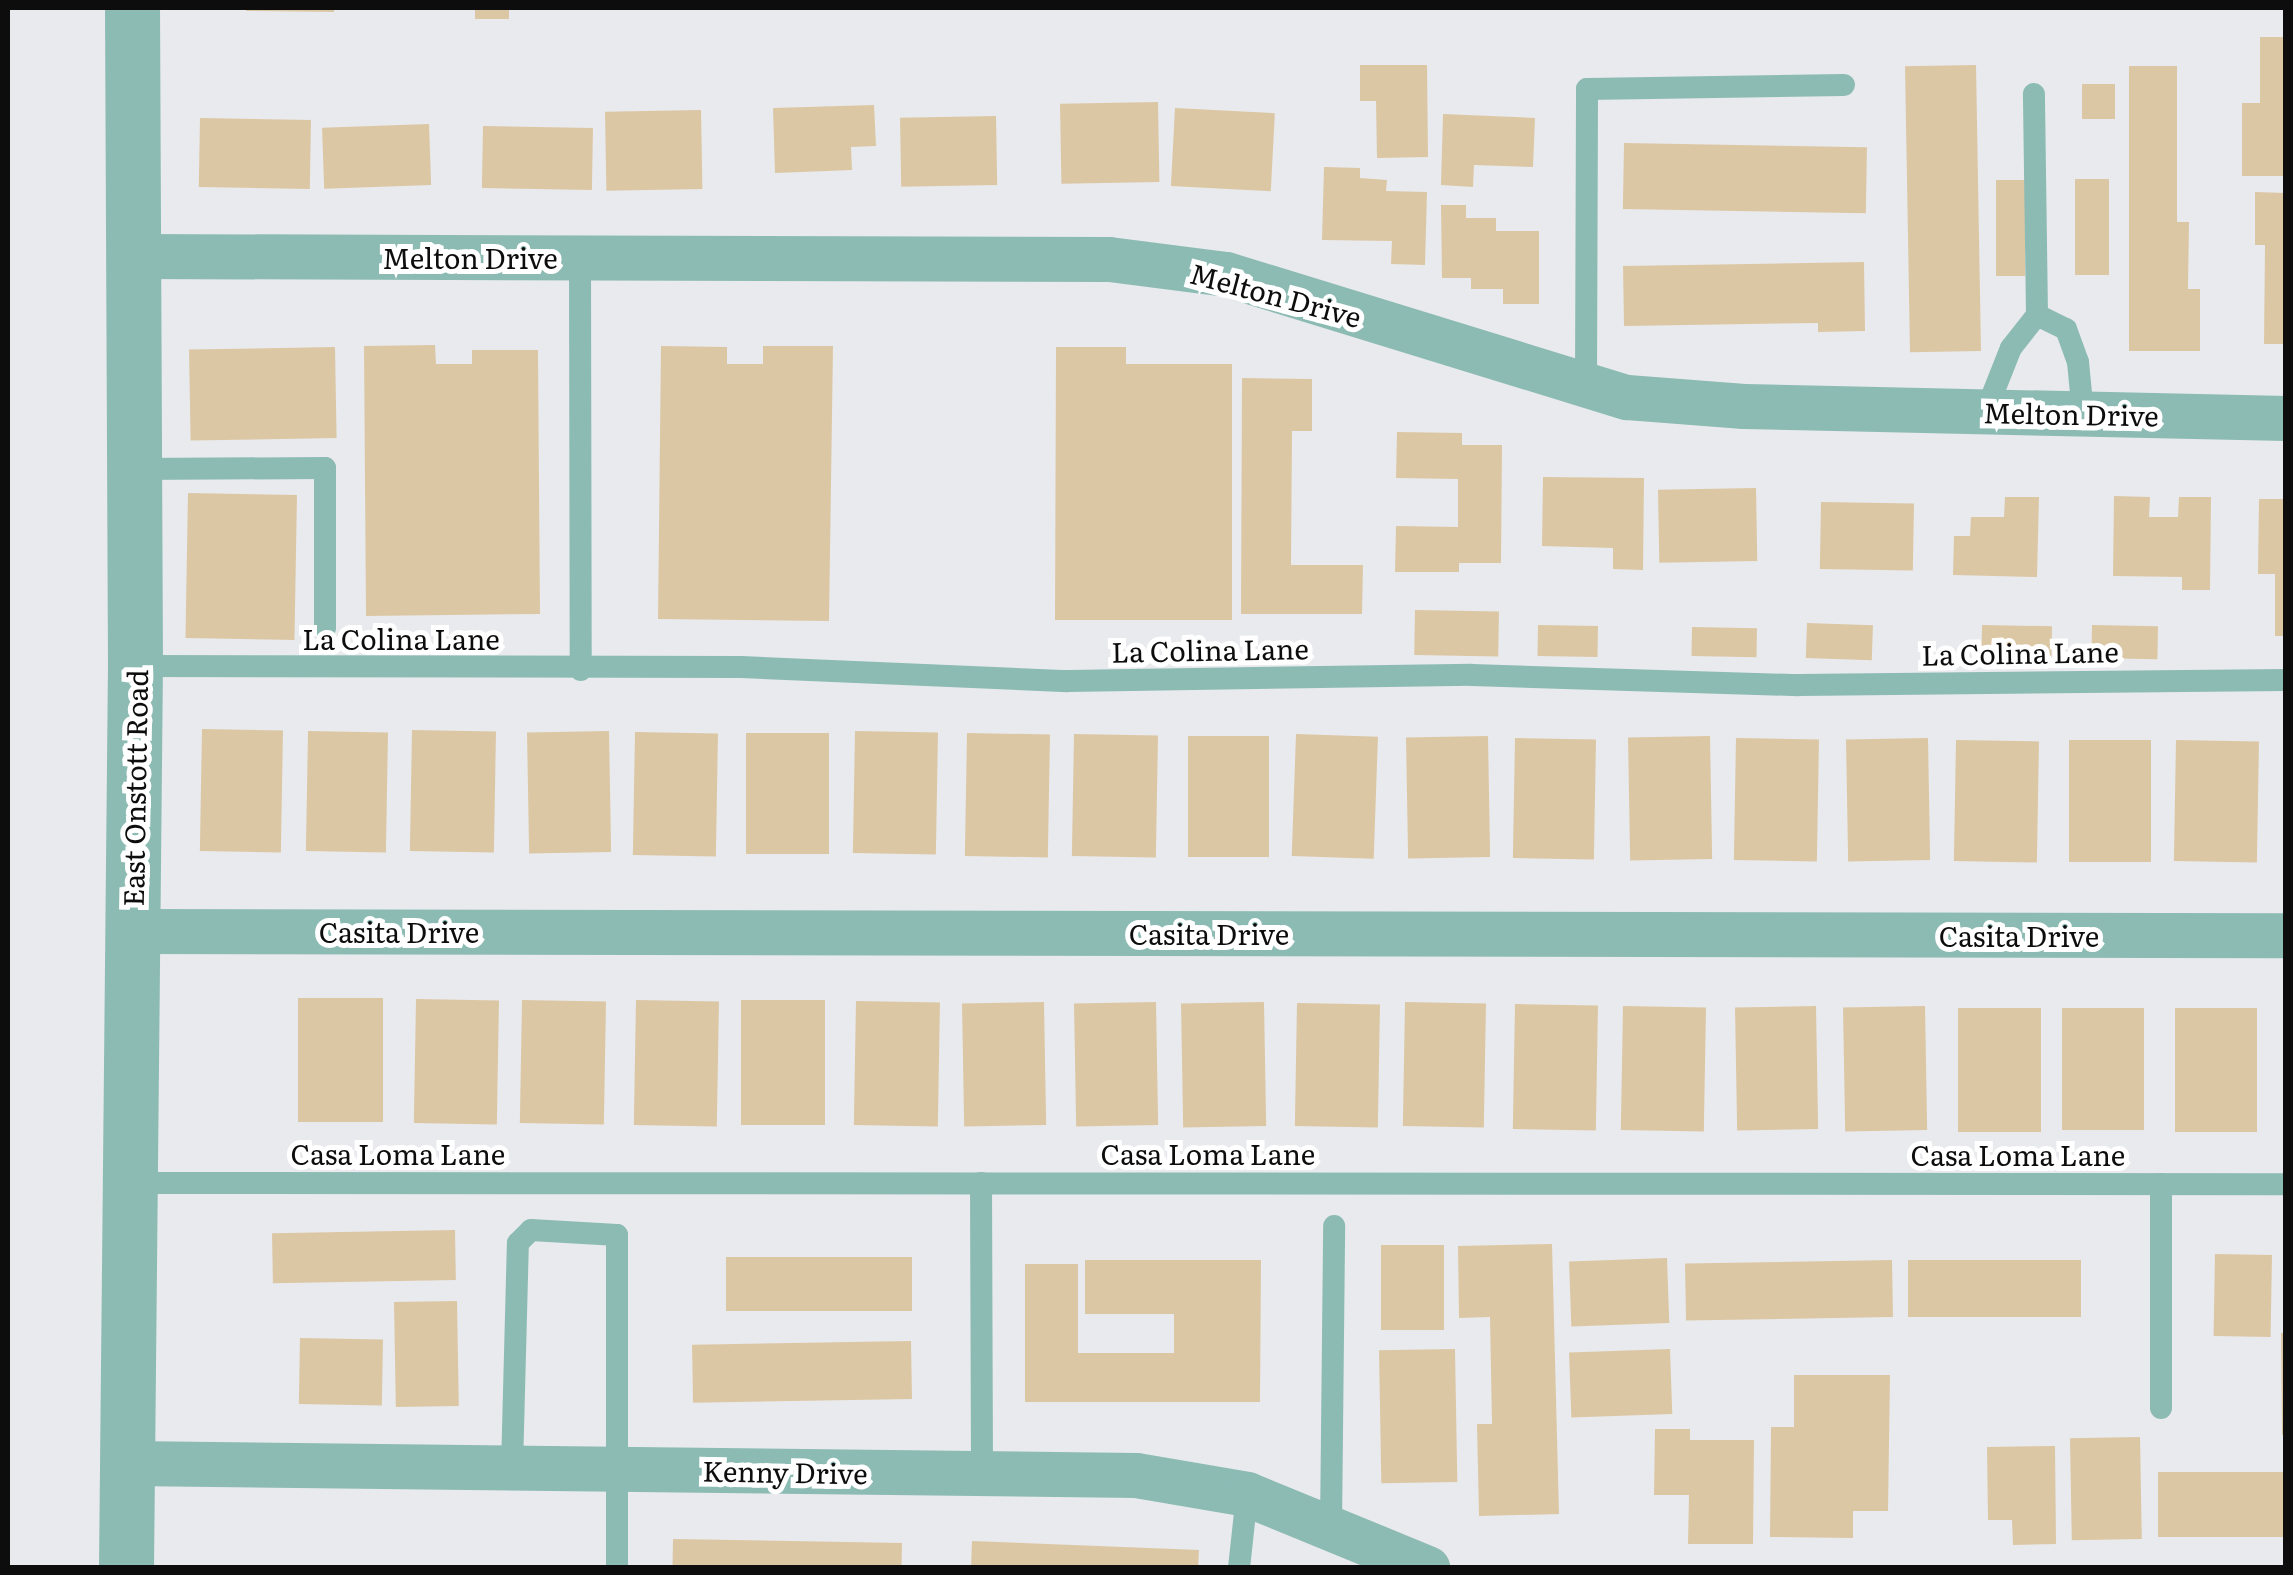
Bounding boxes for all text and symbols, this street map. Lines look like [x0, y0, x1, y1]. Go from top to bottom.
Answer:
street label: Melton Drive [382, 240, 558, 274]
street label: Melton Drive [1187, 255, 1365, 333]
street label: Melton Drive [1983, 395, 2159, 431]
street label: La Colina Lane [302, 621, 500, 655]
street label: La Colina Lane [1111, 630, 1309, 668]
street label: La Colina Lane [1921, 633, 2119, 671]
street label: East Onstott Road [115, 669, 153, 907]
street label: Casita Drive [319, 914, 479, 948]
street label: Casita Drive [1129, 916, 1289, 950]
street label: Casita Drive [1939, 918, 2099, 952]
street label: Casa Loma Lane [291, 1136, 505, 1170]
street label: Casa Loma Lane [1101, 1136, 1315, 1170]
street label: Casa Loma Lane [1911, 1137, 2125, 1171]
street label: Kenny Drive [702, 1453, 868, 1489]

